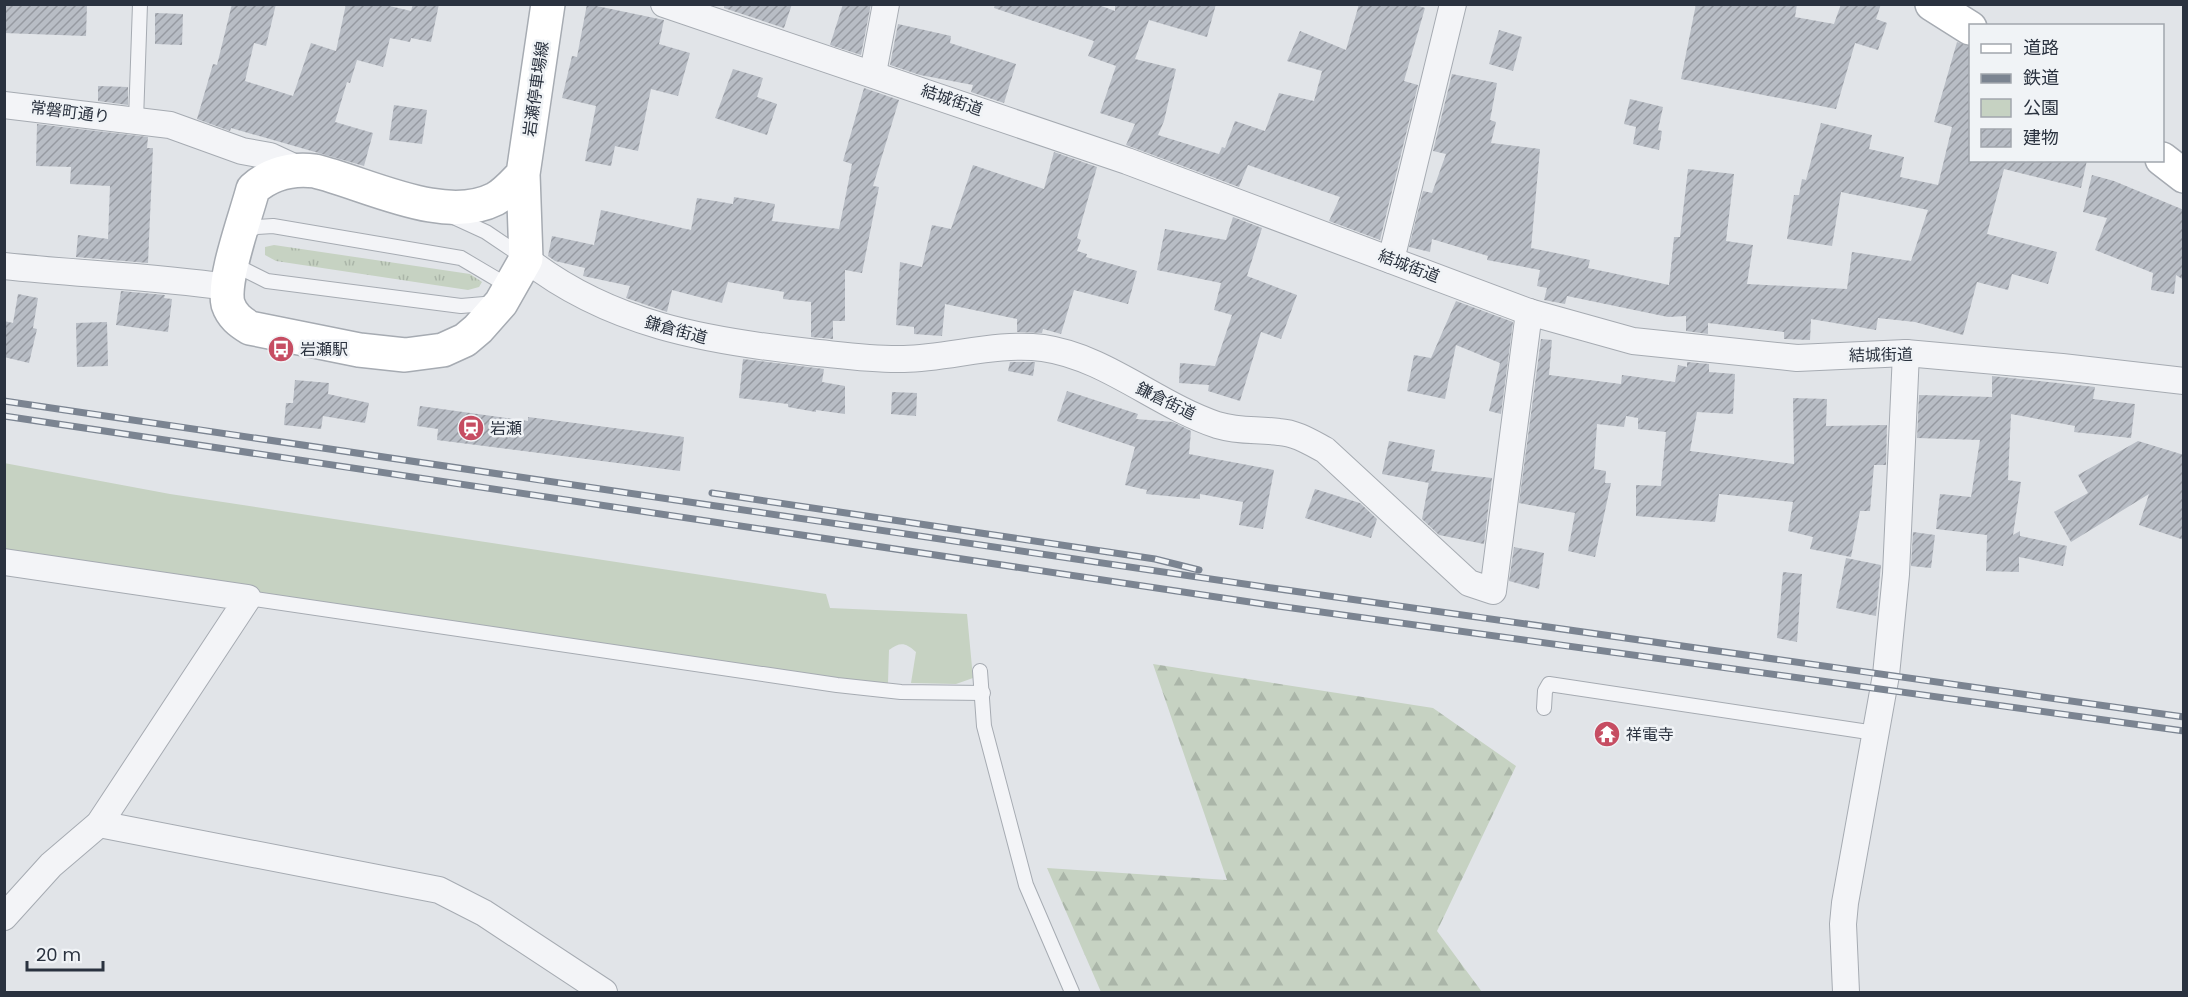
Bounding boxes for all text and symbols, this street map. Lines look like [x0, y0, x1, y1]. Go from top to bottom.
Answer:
legend [1969, 24, 2164, 162]
text: 道路 [2023, 35, 2059, 60]
street label: 岩瀬停車場線 [518, 40, 554, 138]
text: 鉄道 [2023, 65, 2059, 90]
street label: 結城街道 [918, 79, 986, 121]
text: 公園 [2023, 95, 2059, 120]
street label: 常磐町通り [29, 96, 111, 128]
text: 建物 [2023, 125, 2059, 150]
street label: 結城街道 [1375, 244, 1443, 288]
street label: 鎌倉街道 [642, 311, 710, 349]
bus stop icon: 岩瀬駅 [266, 334, 296, 364]
place label: 岩瀬駅 [300, 338, 348, 361]
street label: 結城街道 [1849, 343, 1913, 367]
street label: 鎌倉街道 [1132, 377, 1200, 425]
station icon: 岩瀬 [456, 413, 486, 443]
place label: 岩瀬 [490, 417, 522, 440]
temple icon: 祥電寺 [1592, 719, 1622, 749]
place label: 祥電寺 [1626, 723, 1674, 746]
scale bar [27, 934, 104, 972]
text: 20 m [36, 942, 81, 967]

